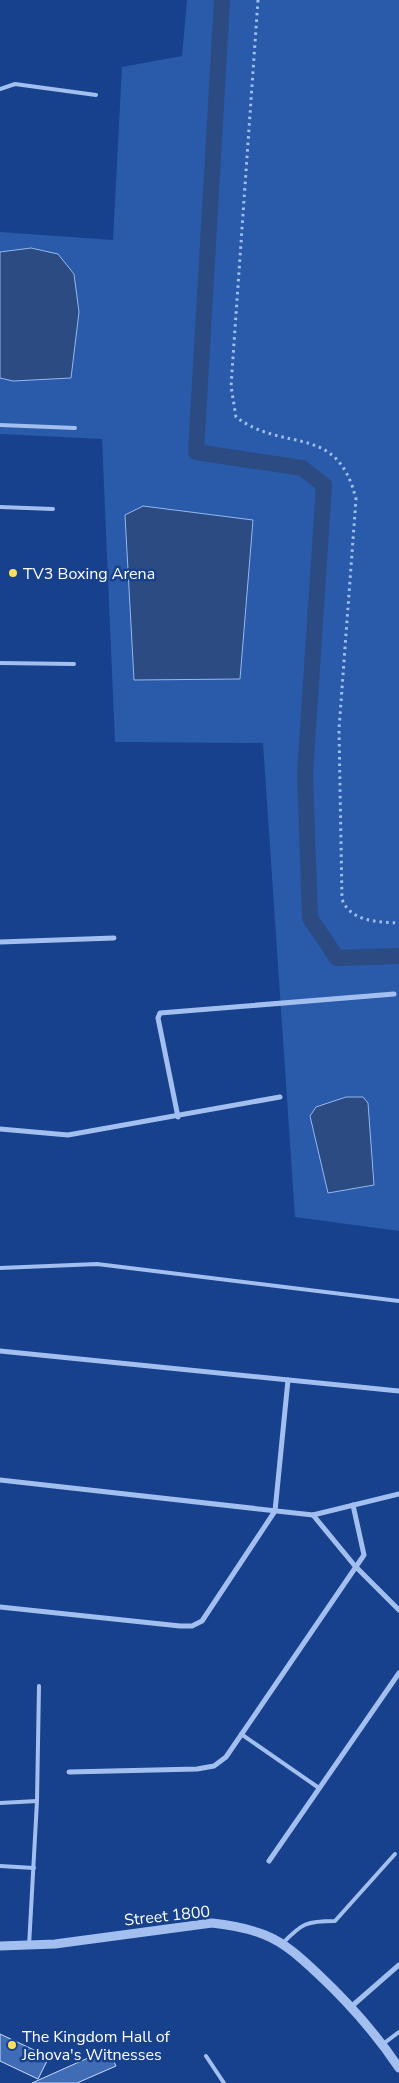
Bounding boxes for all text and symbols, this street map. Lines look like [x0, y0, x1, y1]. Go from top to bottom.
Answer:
place label: TV3 Boxing Arena [23, 563, 155, 585]
marker: TV3 Boxing Arena [7, 567, 19, 579]
street label: Street 1800 [123, 1901, 211, 1931]
place label: The Kingdom Hall of Jehova's Witnesses [21, 2026, 171, 2066]
marker: The Kingdom Hall of Jehova's Witnesses [6, 2039, 18, 2051]

